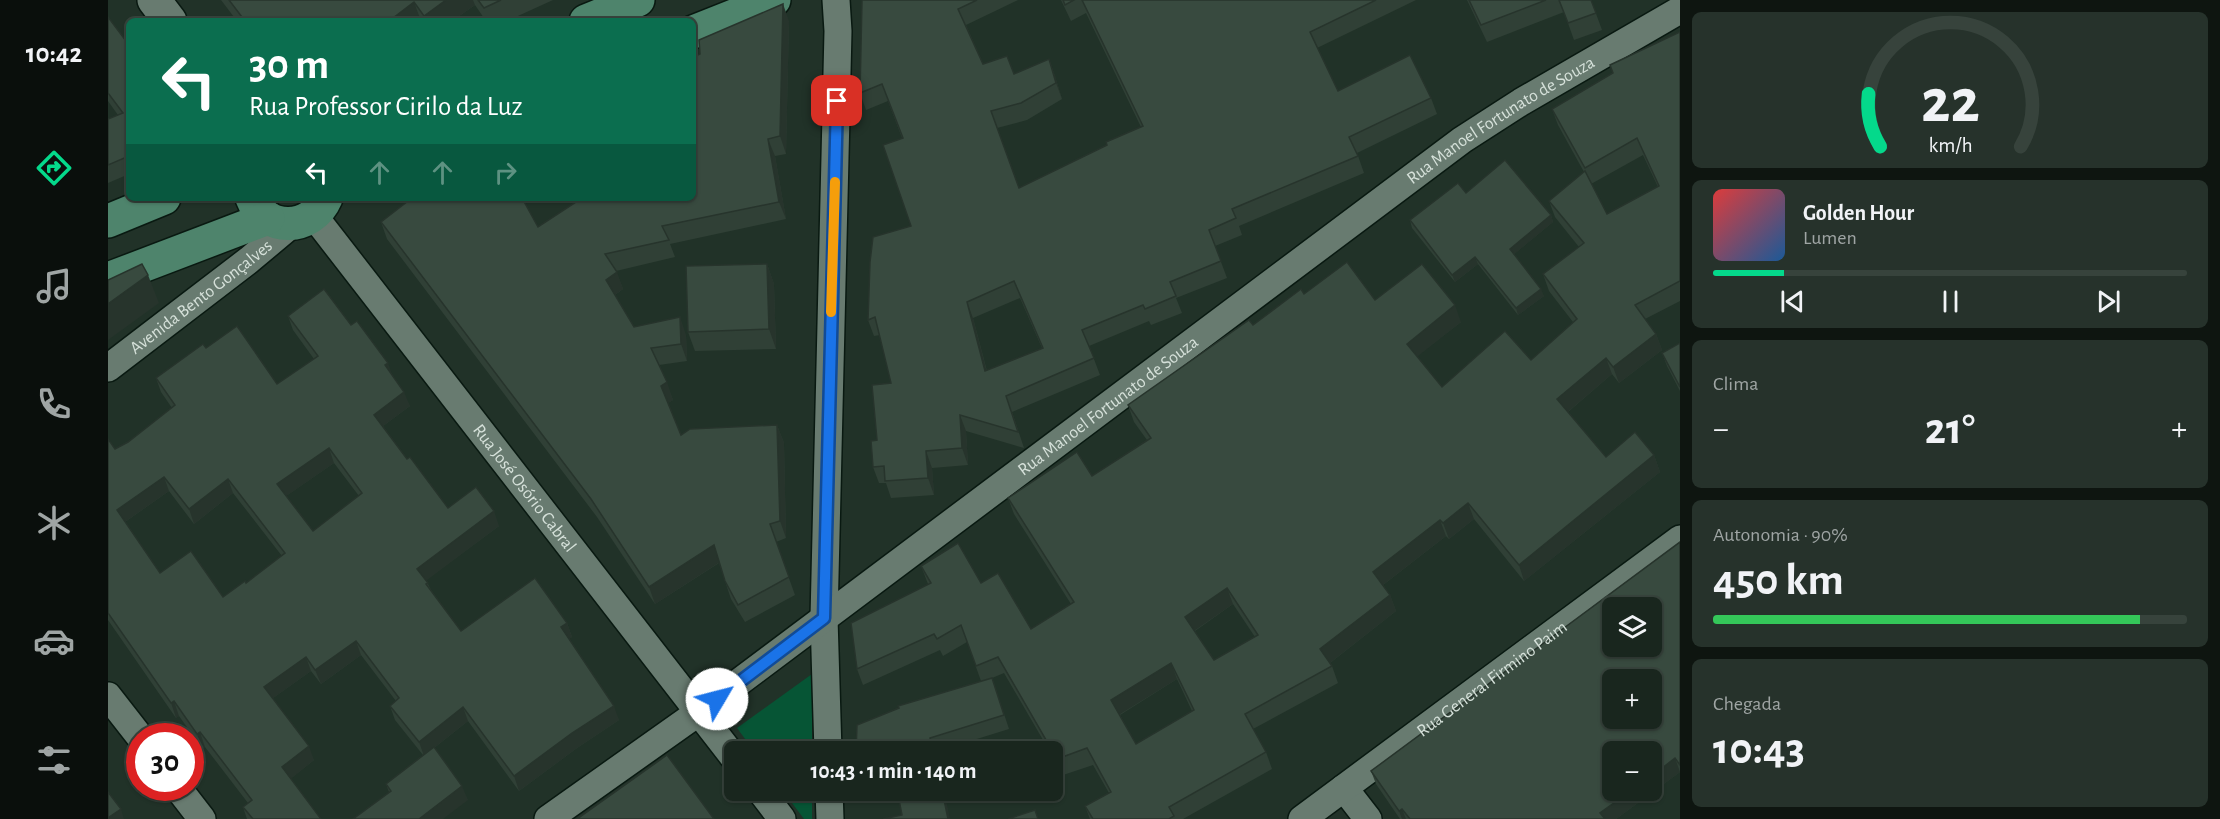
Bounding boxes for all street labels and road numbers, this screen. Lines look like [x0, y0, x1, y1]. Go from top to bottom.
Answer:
street label: Rua Manoel Fortunato de Souza [1404, 53, 1598, 188]
street label: Avenida Bento Gonçalves [127, 237, 276, 358]
street label: Rua Manoel Fortunato de Souza [1015, 333, 1202, 480]
street label: Rua José Osório Cabral [469, 421, 579, 556]
street label: Rua General Firmino Paim [1414, 618, 1571, 741]

